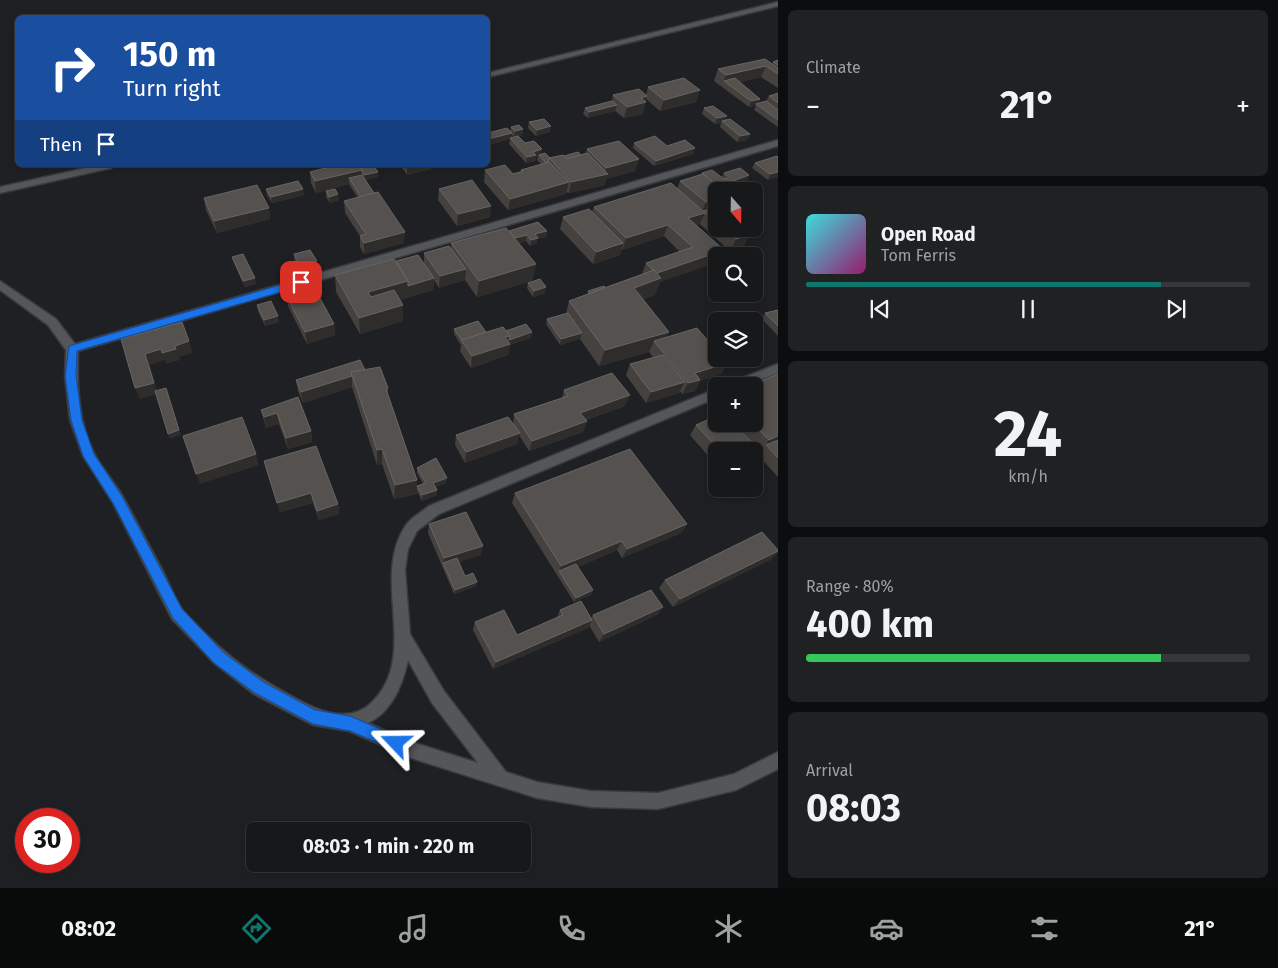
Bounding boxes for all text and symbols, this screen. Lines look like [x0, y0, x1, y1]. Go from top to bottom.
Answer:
text: 150 m [123, 33, 216, 75]
icon: right [40, 35, 105, 100]
text: Climate [806, 58, 861, 77]
text: Turn right [123, 75, 220, 102]
text: 21° [1000, 82, 1056, 128]
text: − [806, 90, 820, 123]
text: + [1236, 90, 1250, 123]
icon: arrive [92, 130, 120, 158]
text: Then [40, 133, 82, 156]
north arrow [708, 182, 762, 238]
map controls [708, 182, 763, 497]
text: Open Road [881, 223, 976, 246]
text: Tom Ferris [881, 246, 956, 265]
button: search [708, 247, 763, 302]
pin [280, 261, 322, 303]
icon: arrive [287, 268, 315, 296]
icon: previous [866, 295, 894, 323]
icon: pause [1014, 295, 1042, 323]
icon: next [1162, 295, 1190, 323]
button: layers [708, 312, 763, 367]
button: + [708, 377, 763, 432]
text: 24 [994, 395, 1062, 473]
button: − [708, 442, 763, 497]
text: km/h [1008, 467, 1048, 486]
text: Range · 80% [806, 577, 894, 596]
text: 400 km [806, 601, 934, 647]
position arrow [369, 716, 421, 768]
text: Arrival [806, 761, 853, 780]
text: 08:03 [806, 785, 901, 831]
speed limit sign: 30 [15, 808, 80, 873]
text: 08:03 · 1 min · 220 m [303, 835, 474, 858]
icon: directions [239, 911, 274, 946]
icon: music [396, 911, 431, 946]
icon: phone [554, 911, 589, 946]
icon: climate [711, 911, 746, 946]
icon: car [869, 911, 904, 946]
icon: filters [1027, 911, 1062, 946]
text: 08:02 [61, 915, 116, 942]
text: 21° [1184, 915, 1217, 942]

